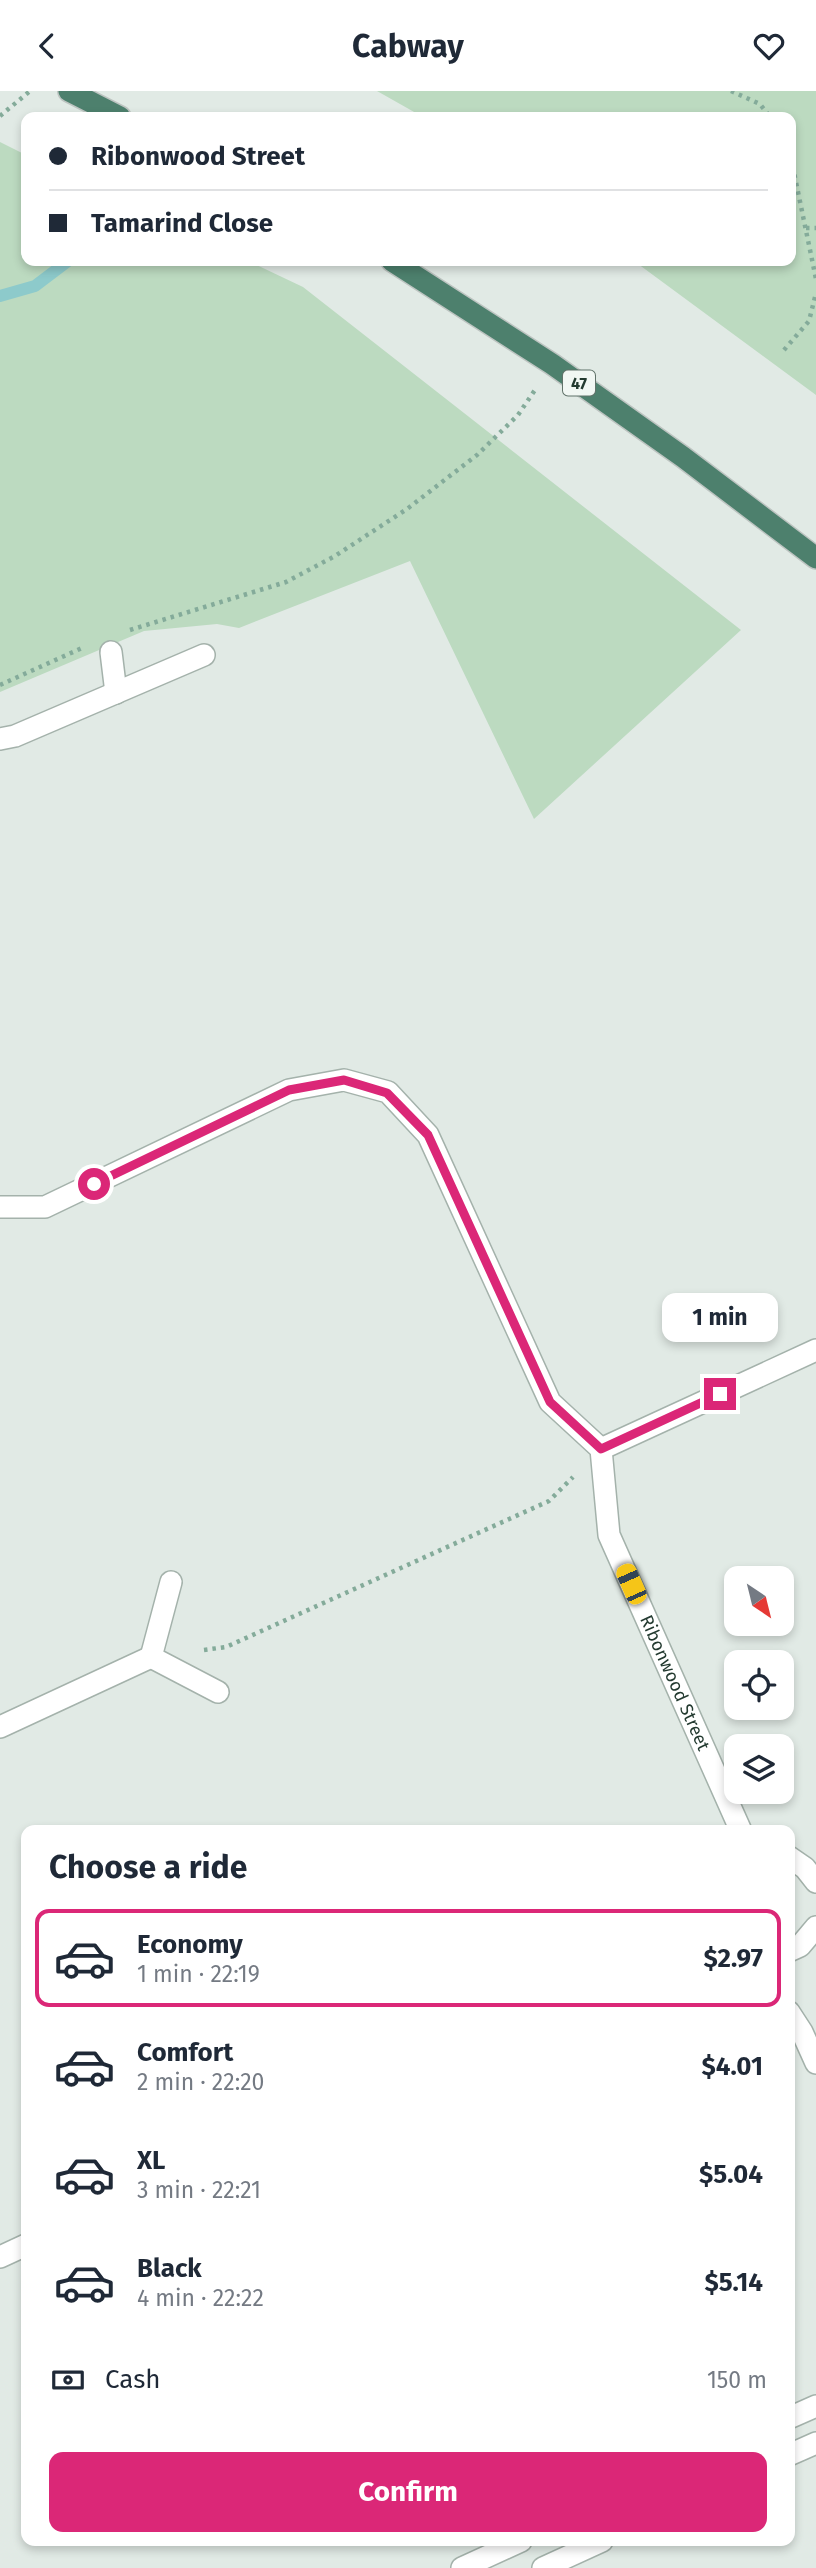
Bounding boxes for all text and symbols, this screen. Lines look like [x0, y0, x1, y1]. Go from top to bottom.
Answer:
icon: back [28, 27, 66, 65]
text: Cabway [352, 27, 464, 65]
icon: heart [750, 27, 788, 65]
text: Ribonwood Street [91, 141, 305, 172]
text: Tamarind Close [91, 208, 273, 239]
road number: 47 [563, 371, 595, 395]
route start [78, 1168, 110, 1200]
callout: 1 min [662, 1293, 778, 1341]
text: 1 min [692, 1303, 748, 1331]
route end [704, 1378, 736, 1410]
car [613, 1561, 650, 1607]
north arrow [724, 1566, 794, 1636]
map controls [724, 1566, 794, 1804]
street label: Ribonwood Street [635, 1612, 715, 1754]
button: locate [724, 1650, 794, 1720]
button: layers [724, 1734, 794, 1804]
text: Choose a ride [49, 1848, 247, 1886]
icon: car [53, 1927, 116, 1990]
text: Economy [137, 1929, 243, 1960]
text: $2.97 [703, 1943, 763, 1974]
text: 1 min · 22:19 [137, 1960, 260, 1988]
icon: car [53, 2035, 116, 2098]
text: Comfort [137, 2037, 233, 2068]
text: $4.01 [701, 2051, 763, 2082]
text: 2 min · 22:20 [137, 2068, 264, 2096]
icon: car [53, 2143, 116, 2206]
text: XL [137, 2145, 165, 2176]
text: $5.04 [699, 2159, 763, 2190]
text: 3 min · 22:21 [137, 2176, 261, 2204]
icon: car [53, 2251, 116, 2314]
text: Black [137, 2253, 202, 2284]
text: $5.14 [704, 2267, 763, 2298]
text: 4 min · 22:22 [137, 2284, 264, 2312]
icon: cash [49, 2361, 87, 2399]
text: Cash [105, 2364, 161, 2395]
text: 150 m [707, 2366, 767, 2394]
button: Confirm [49, 2452, 767, 2532]

